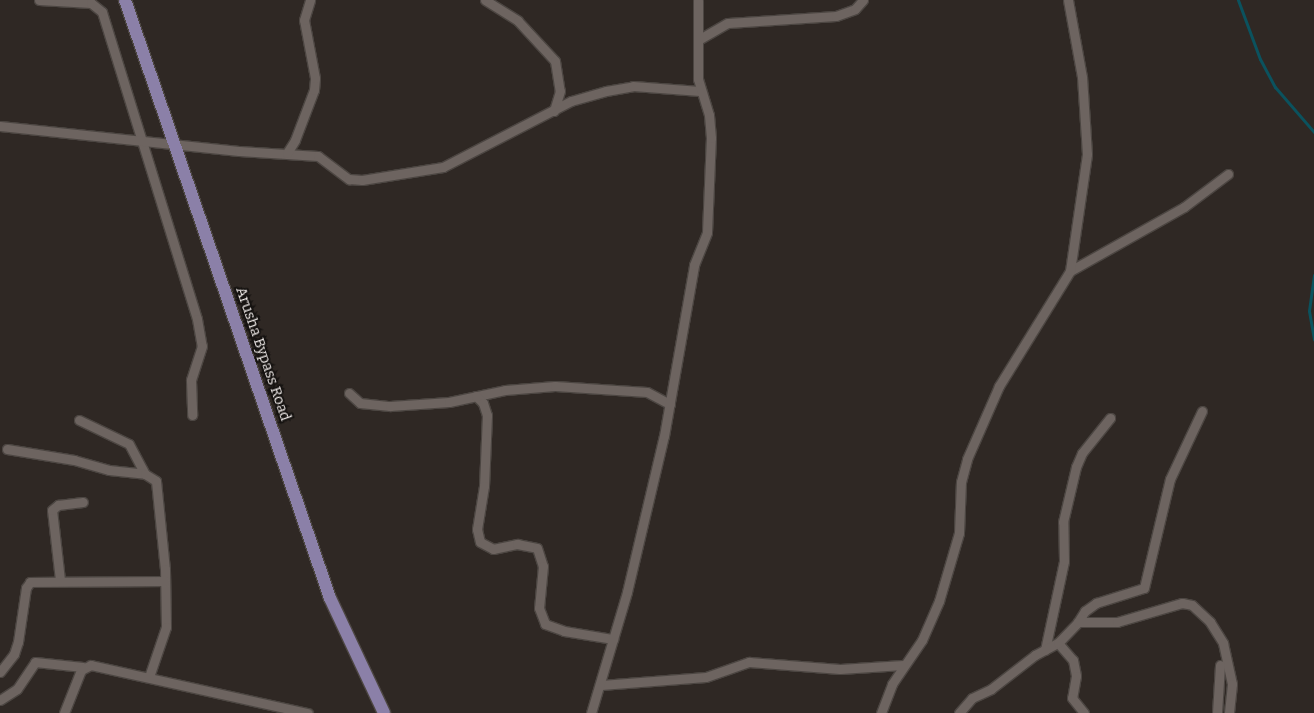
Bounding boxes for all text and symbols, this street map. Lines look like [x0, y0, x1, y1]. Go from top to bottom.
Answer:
street label: Arusha Bypass Road [232, 285, 294, 423]

